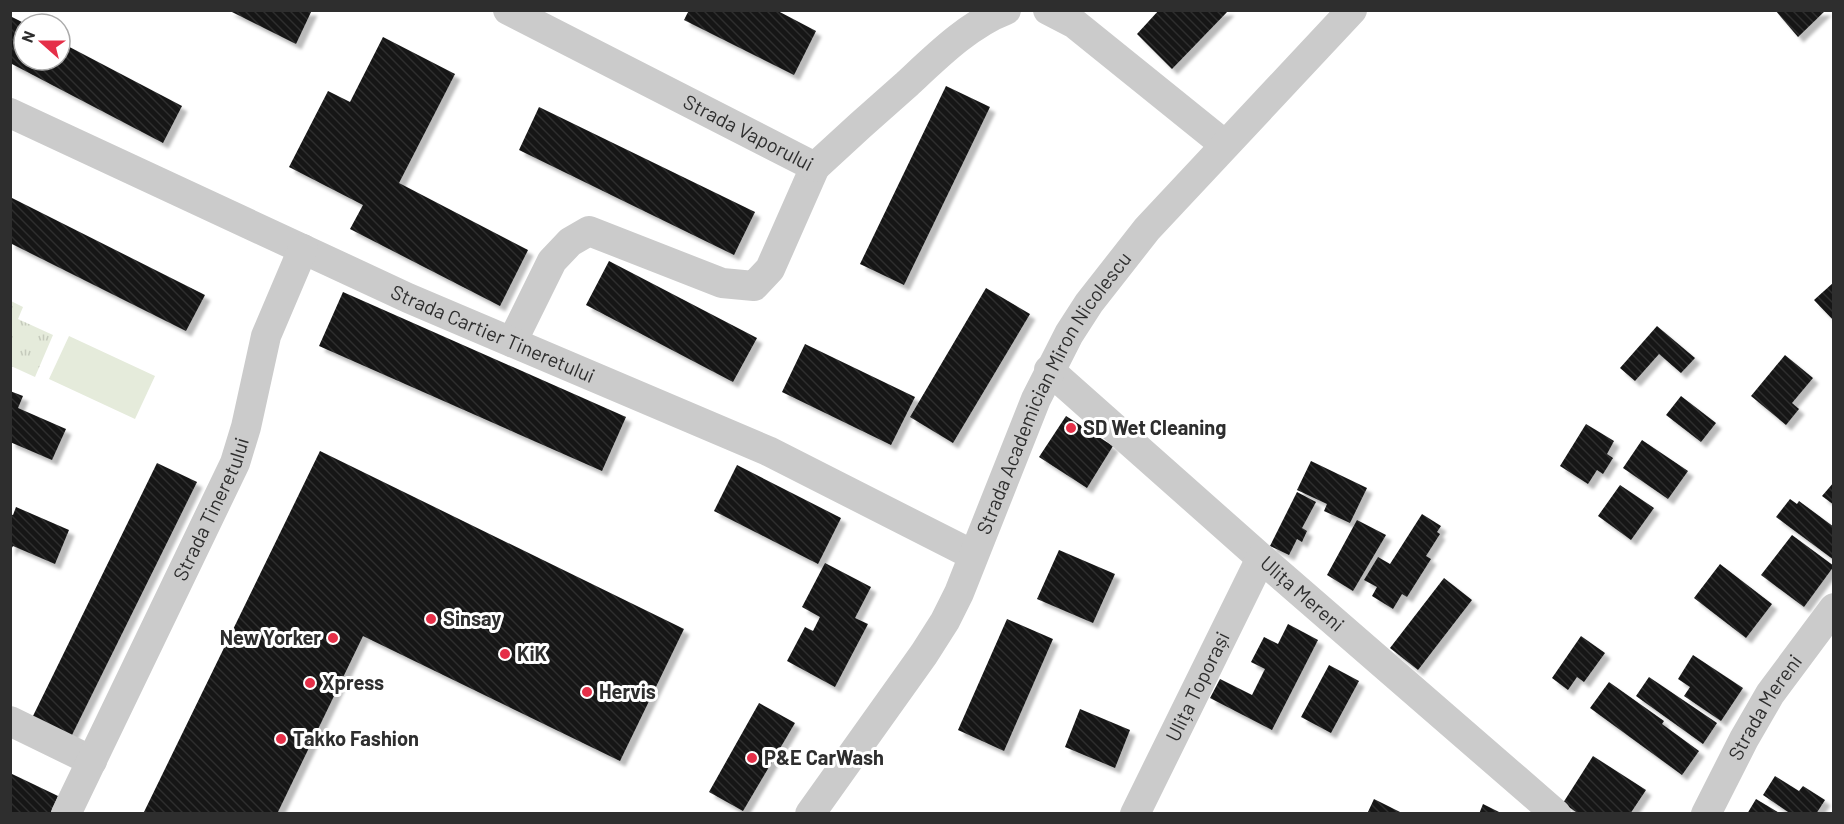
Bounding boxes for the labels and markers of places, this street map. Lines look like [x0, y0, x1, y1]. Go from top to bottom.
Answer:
place label: SD Wet Cleaning [1083, 415, 1226, 439]
marker: SD Wet Cleaning [1064, 421, 1078, 435]
place label: Sinsay [443, 606, 501, 630]
marker: Sinsay [424, 612, 438, 626]
place label: New Yorker [220, 625, 321, 649]
marker: New Yorker [326, 631, 340, 645]
place label: KiK [517, 641, 548, 665]
marker: KiK [498, 647, 512, 661]
place label: Xpress [322, 670, 384, 694]
marker: Xpress [303, 676, 317, 690]
place label: Hervis [599, 679, 656, 703]
marker: Hervis [580, 685, 594, 699]
place label: Takko Fashion [293, 726, 419, 750]
marker: Takko Fashion [274, 732, 288, 746]
place label: P&E CarWash [764, 745, 884, 769]
marker: P&E CarWash [745, 751, 759, 765]

